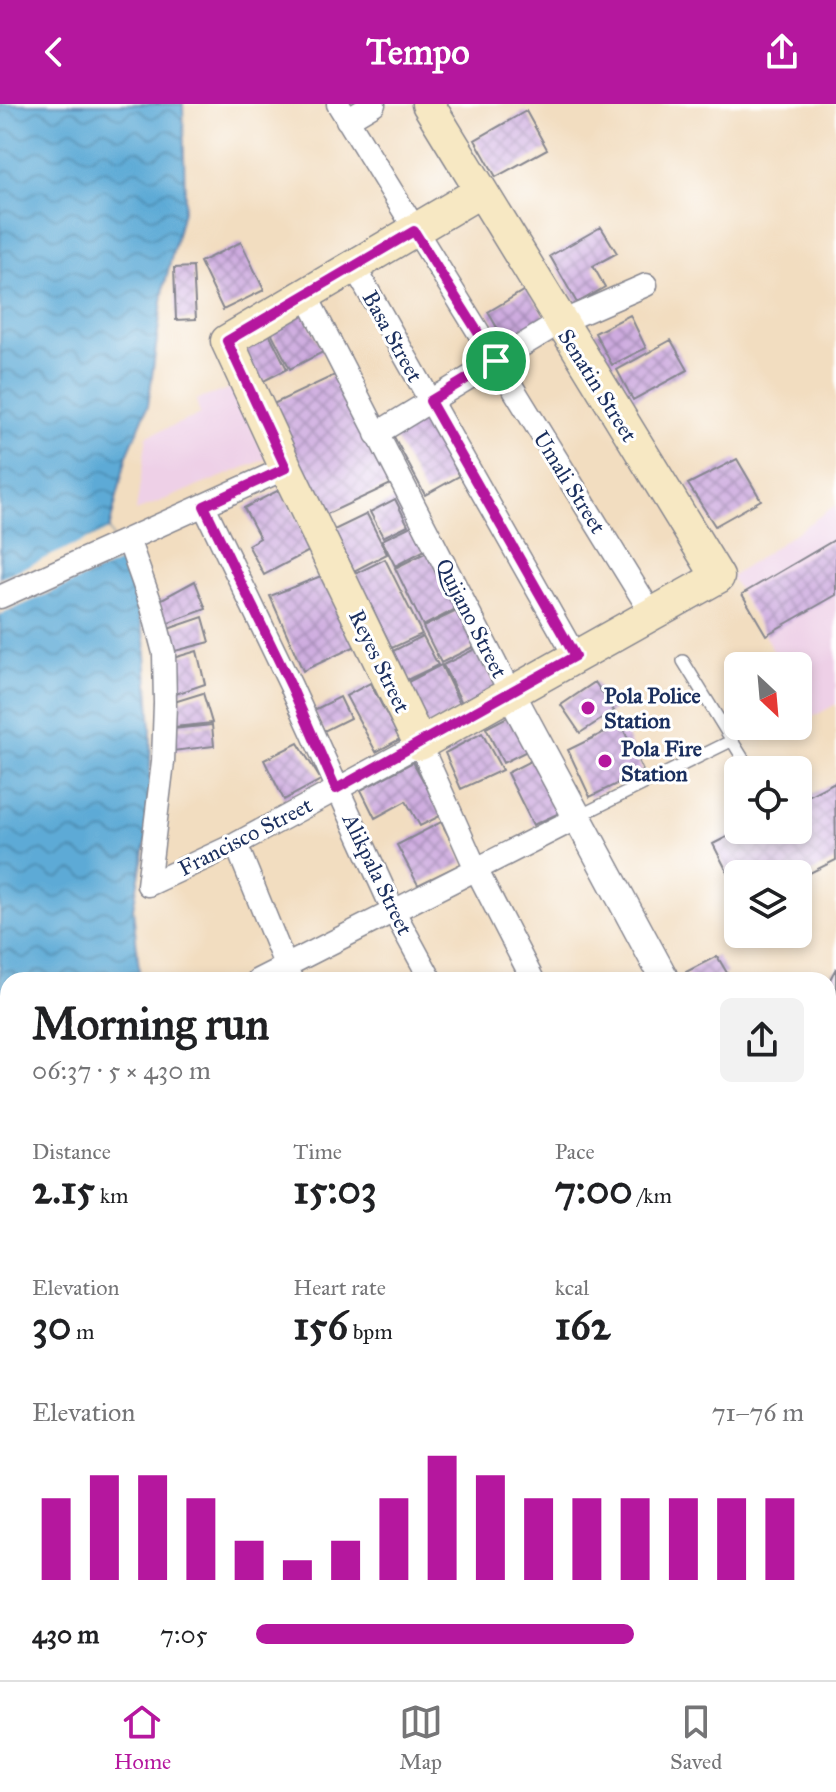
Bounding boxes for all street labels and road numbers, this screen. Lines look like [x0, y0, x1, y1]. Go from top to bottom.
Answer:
street label: Basa Street [356, 286, 429, 387]
street label: Senatin Street [552, 324, 643, 447]
street label: Umali Street [527, 426, 612, 539]
street label: Quijano Street [430, 554, 513, 683]
street label: Reyes Street [343, 605, 416, 717]
street label: Francisco Street [174, 791, 317, 882]
street label: Alikpala Street [336, 808, 419, 940]

